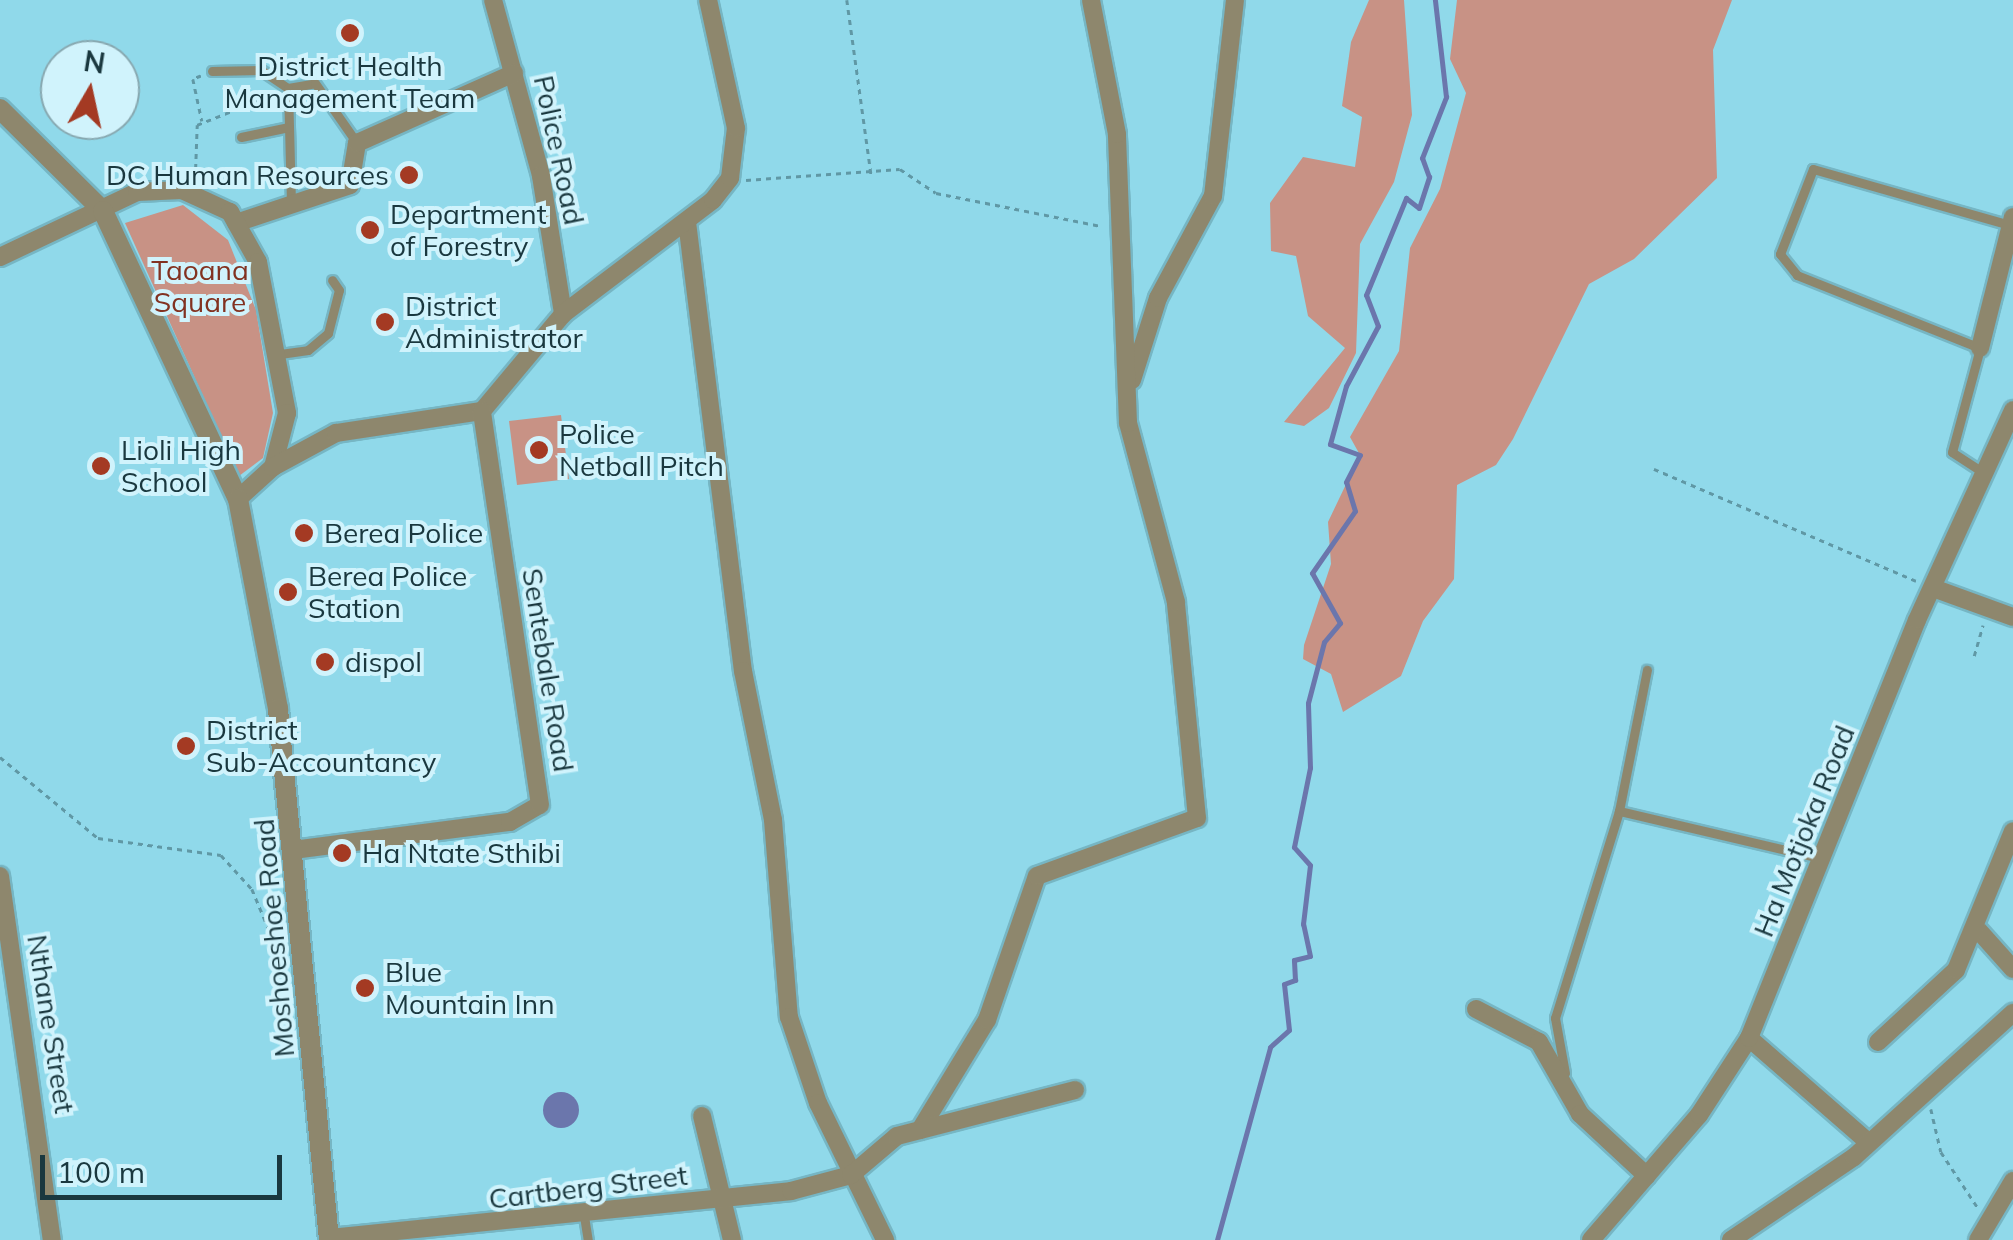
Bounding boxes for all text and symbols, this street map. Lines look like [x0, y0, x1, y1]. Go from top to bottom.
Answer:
marker: District Health Management Team [339, 22, 361, 44]
north arrow [40, 40, 140, 140]
text: N [81, 43, 108, 81]
place label: District Health Management Team [225, 49, 475, 115]
street label: Police Road [527, 72, 591, 228]
place label: DC Human Resources [106, 158, 389, 192]
marker: DC Human Resources [398, 164, 420, 186]
place label: Department of Forestry [390, 197, 546, 263]
marker: Department of Forestry [359, 219, 381, 241]
park label: Taoana Square [151, 253, 249, 319]
place label: District Administrator [405, 289, 583, 355]
marker: District Administrator [374, 311, 396, 333]
place label: Police Netball Pitch [559, 417, 724, 483]
place label: Lioli High School [121, 433, 241, 499]
marker: Police Netball Pitch [528, 439, 550, 461]
marker: Lioli High School [90, 455, 112, 477]
place label: Berea Police [324, 516, 483, 550]
marker: Berea Police [293, 522, 315, 544]
place label: Berea Police Station [308, 559, 467, 625]
street label: Sentebale Road [515, 566, 581, 774]
marker: Berea Police Station [277, 581, 299, 603]
place label: dispol [345, 645, 422, 679]
marker: dispol [314, 651, 336, 673]
place label: District Sub-Accountancy [206, 713, 436, 779]
street label: Ha Motjoka Road [1746, 720, 1862, 942]
marker: District Sub-Accountancy [175, 735, 197, 757]
street label: Moshoeshoe Road [247, 817, 301, 1059]
place label: Ha Ntate Sthibi [362, 836, 561, 870]
marker: Ha Ntate Sthibi [331, 842, 353, 864]
street label: Nthane Street [20, 932, 82, 1116]
place label: Blue Mountain Inn [385, 955, 555, 1021]
marker: Blue Mountain Inn [354, 977, 376, 999]
scale bar [45, 1135, 288, 1197]
text: 100 m [57, 1153, 145, 1191]
street label: Cartberg Street [487, 1158, 689, 1216]

